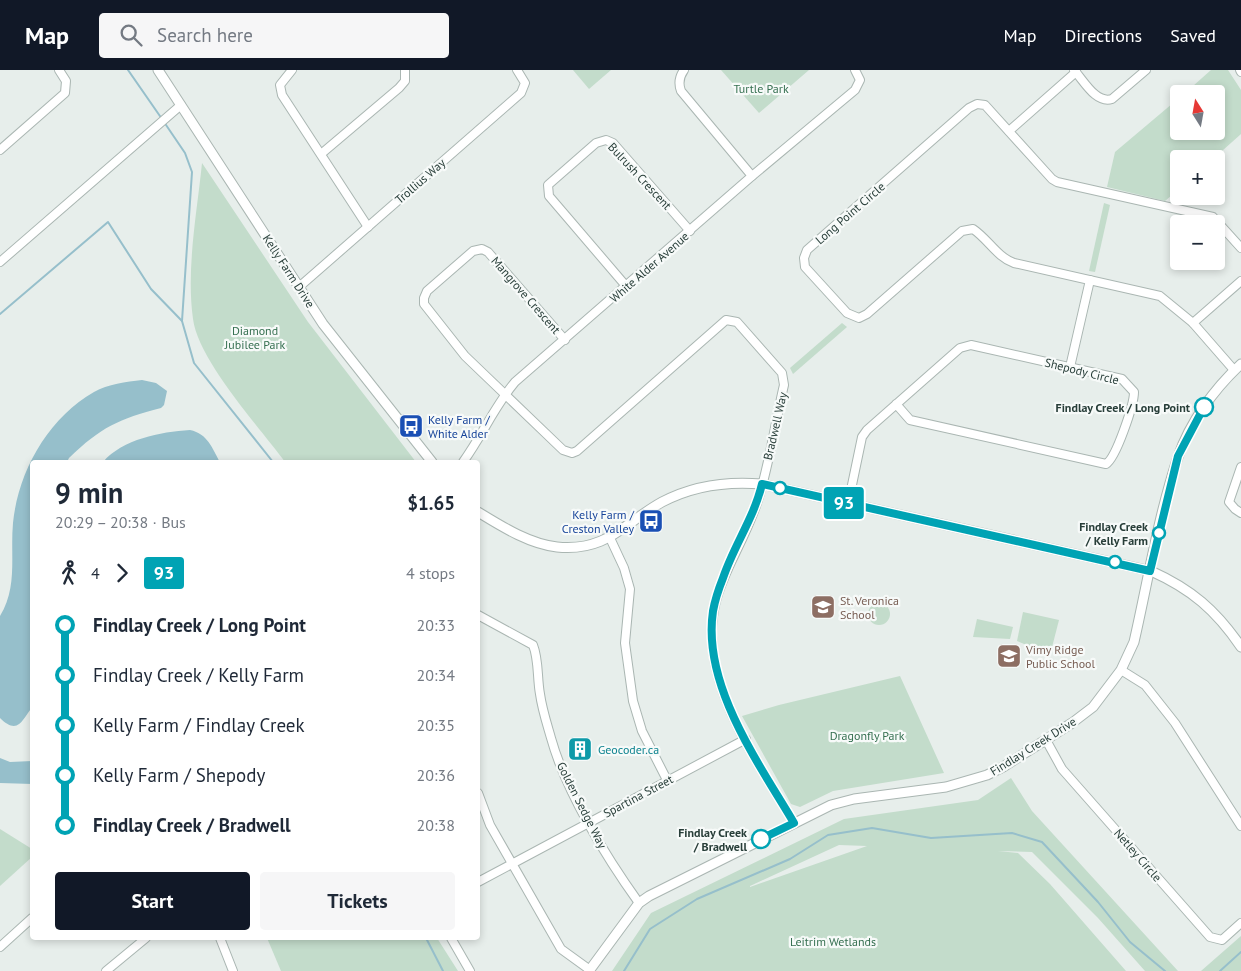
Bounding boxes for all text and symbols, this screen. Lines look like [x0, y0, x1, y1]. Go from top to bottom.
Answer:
search box [99, 13, 449, 58]
text: Map [25, 20, 69, 51]
icon: search [117, 21, 145, 49]
text: Search here [157, 23, 253, 47]
text: Map [1004, 24, 1036, 47]
text: Directions [1064, 24, 1142, 47]
text: Saved [1170, 24, 1216, 47]
park label: Turtle Park [733, 81, 789, 96]
north arrow [1170, 85, 1225, 140]
map controls [1170, 85, 1225, 270]
street label: Bulrush Crescent [605, 139, 675, 213]
button: + [1170, 150, 1225, 205]
street label: Trollius Way [392, 155, 448, 207]
street label: Long Point Circle [812, 179, 888, 247]
button: − [1170, 215, 1225, 270]
street label: White Alder Avenue [606, 229, 692, 305]
street label: Kelly Farm Drive [260, 232, 318, 310]
street label: Mangrove Crescent [488, 253, 564, 337]
park label: Diamond Jubilee Park [224, 323, 285, 352]
street label: Shepody Circle [1043, 355, 1121, 387]
street label: Bradwell Way [760, 390, 790, 461]
marker: Findlay Creek / Long Point [1194, 397, 1214, 417]
place label: Findlay Creek / Long Point [1056, 400, 1191, 415]
place label: Kelly Farm / White Alder [428, 412, 490, 441]
bus stop icon: Kelly Farm / White Alder [398, 413, 424, 439]
text: 9 min [55, 474, 123, 511]
unlabelled marker [773, 481, 787, 495]
line badge: 93 [822, 487, 866, 519]
text: $1.65 [407, 491, 455, 515]
text: 93 [834, 491, 854, 514]
place label: Kelly Farm / Creston Valley [562, 507, 635, 536]
bus stop icon: Kelly Farm / Creston Valley [638, 508, 664, 534]
text: 20:29 – 20:38 · Bus [55, 512, 186, 532]
place label: Findlay Creek / Kelly Farm [1079, 519, 1148, 548]
marker: Findlay Creek / Kelly Farm [1152, 526, 1166, 540]
unlabelled marker [1108, 555, 1122, 569]
icon: walk [55, 559, 83, 587]
icon: forward [108, 559, 136, 587]
text: 93 [154, 561, 174, 584]
text: 4 [91, 563, 100, 583]
text: 4 stops [406, 563, 455, 583]
place label: St. Veronica School [840, 593, 899, 622]
school or university icon: St. Veronica School [810, 594, 836, 620]
text: Findlay Creek / Long Point [93, 613, 306, 637]
text: 20:33 [417, 615, 455, 635]
place label: Vimy Ridge Public School [1025, 642, 1095, 671]
school or university icon: Vimy Ridge Public School [996, 643, 1022, 669]
text: Findlay Creek / Kelly Farm [93, 663, 304, 687]
text: 20:34 [417, 665, 455, 685]
text: Kelly Farm / Findlay Creek [93, 713, 305, 737]
street label: Findlay Creek Drive [987, 714, 1079, 778]
text: 20:35 [417, 715, 455, 735]
park label: Dragonfly Park [830, 728, 905, 743]
building icon: Geocoder.ca [567, 736, 593, 762]
place label: Geocoder.ca [598, 742, 659, 757]
street label: Golden Sedge Way [554, 759, 610, 851]
text: Kelly Farm / Shepody [93, 763, 265, 787]
text: 20:36 [417, 765, 455, 785]
street label: Spartina Street [601, 771, 675, 821]
text: Findlay Creek / Bradwell [93, 813, 291, 837]
text: 20:38 [417, 815, 455, 835]
place label: Findlay Creek / Bradwell [678, 825, 747, 854]
street label: Netley Circle [1111, 826, 1165, 884]
marker: Findlay Creek / Bradwell [751, 829, 771, 849]
button: Start [55, 872, 250, 930]
button: Tickets [260, 872, 455, 930]
park label: Leitrim Wetlands [790, 934, 876, 949]

